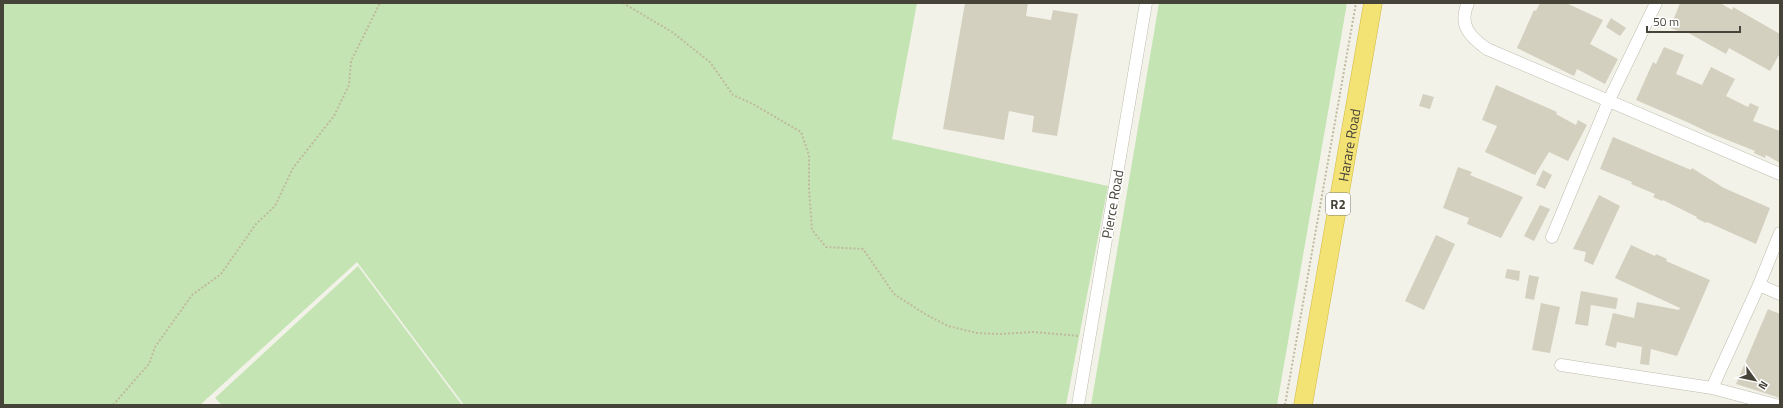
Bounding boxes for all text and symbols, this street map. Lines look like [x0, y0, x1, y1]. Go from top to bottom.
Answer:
scale bar [1647, 8, 1740, 34]
text: 50 m [1653, 12, 1679, 31]
street label: Harare Road [1332, 107, 1365, 183]
street label: Pierce Road [1096, 168, 1128, 240]
road number: R2 [1326, 193, 1350, 215]
north arrow [1735, 360, 1775, 400]
text: N [1755, 378, 1772, 393]

